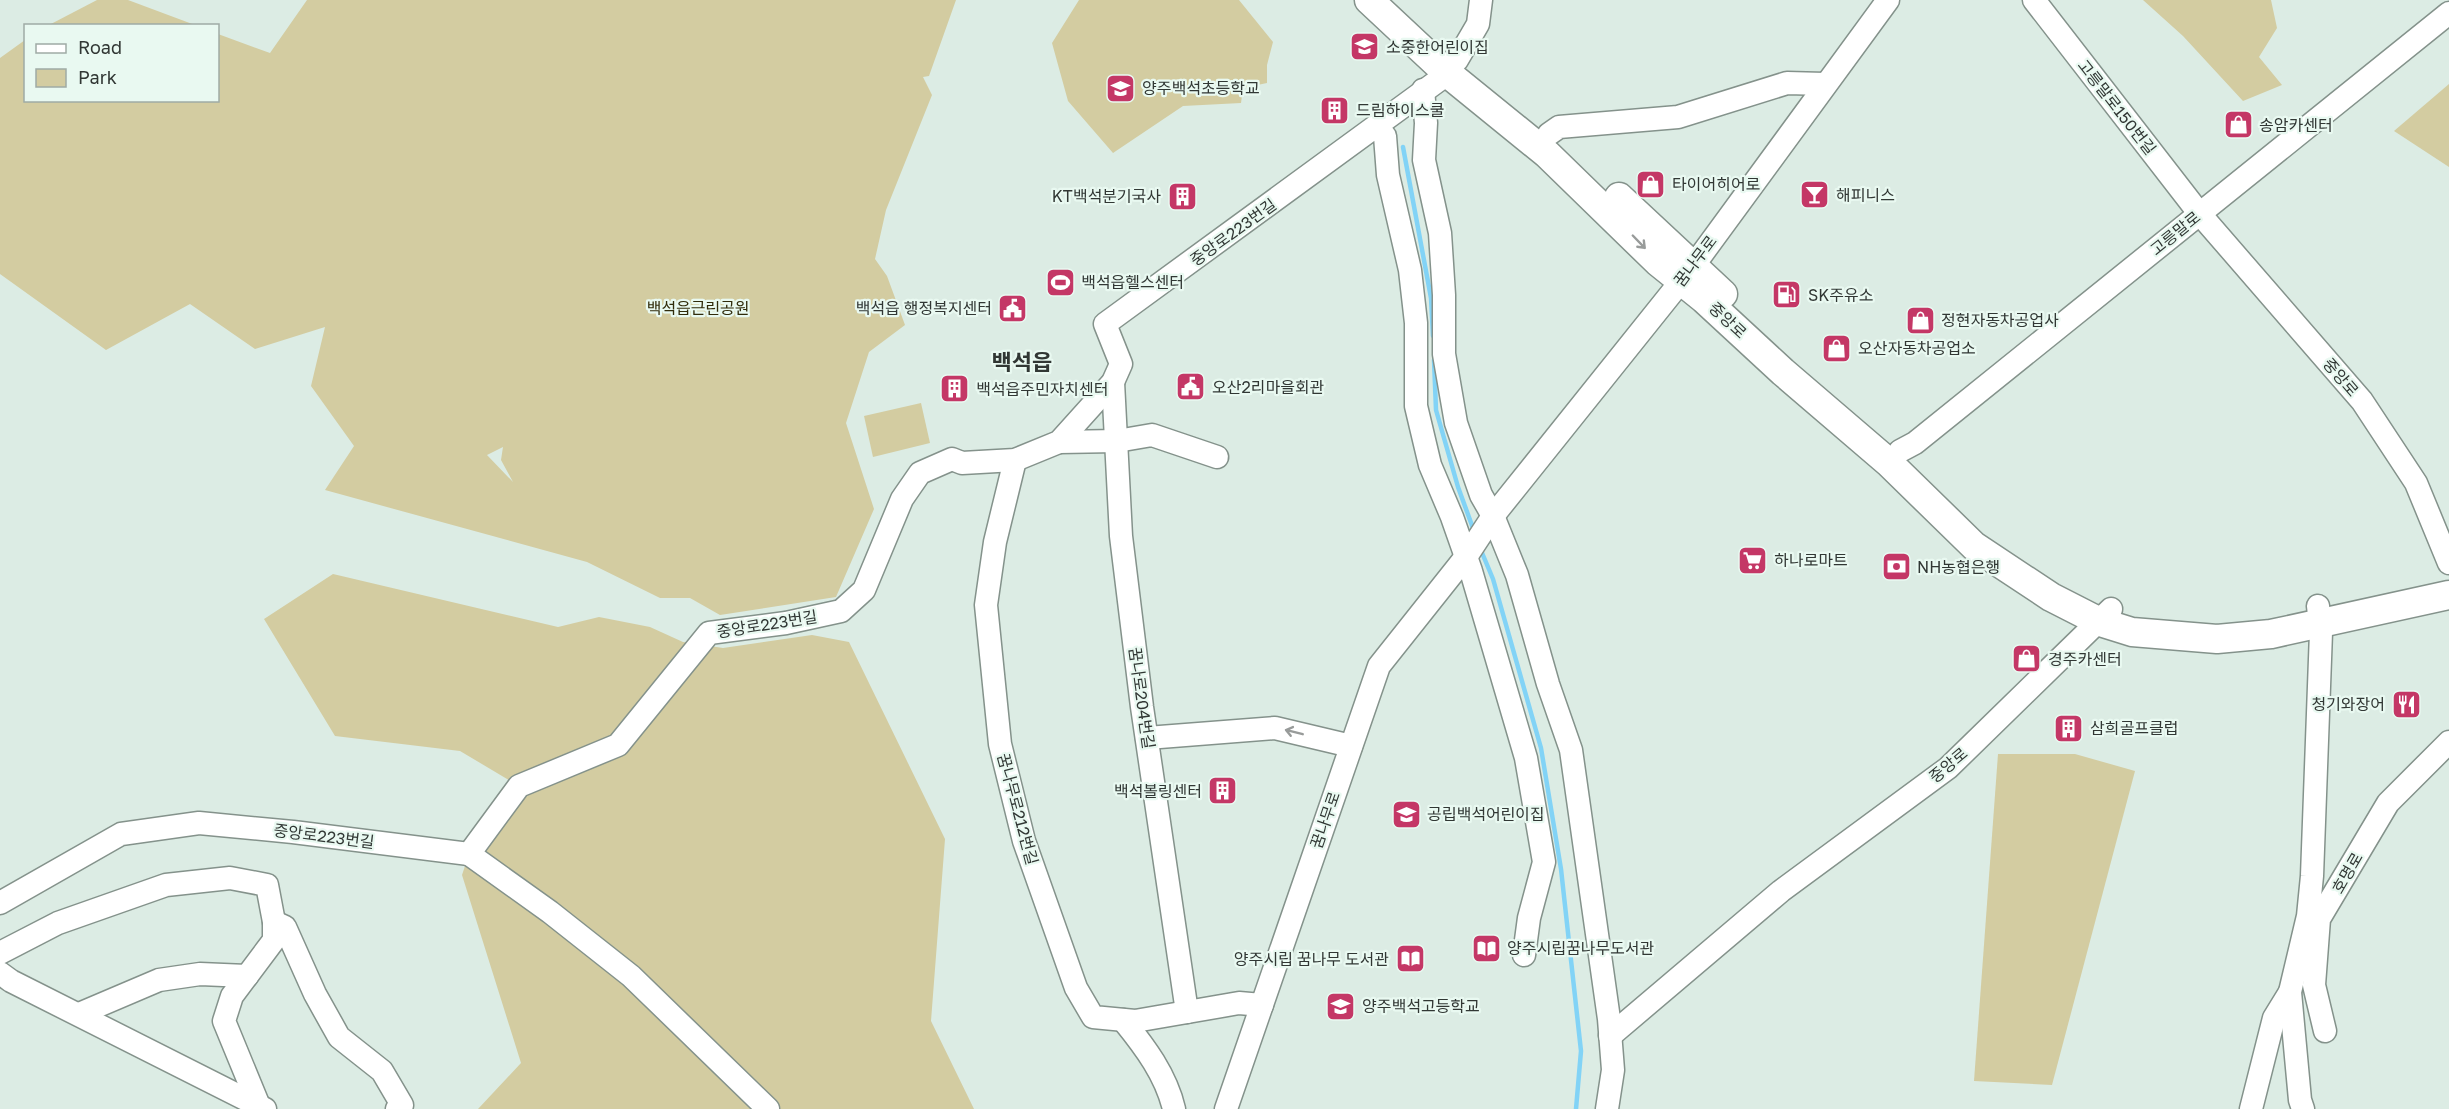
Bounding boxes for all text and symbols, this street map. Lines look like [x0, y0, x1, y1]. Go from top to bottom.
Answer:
legend [24, 24, 219, 102]
school or university icon: 소중한어린이집 [1349, 31, 1381, 63]
text: Road [78, 36, 122, 58]
place label: 소중한어린이집 [1386, 37, 1489, 57]
street label: 고릉말로150번길 [2074, 55, 2160, 159]
text: Park [78, 66, 117, 88]
school or university icon: 양주백석초등학교 [1105, 72, 1137, 104]
place label: 양주백석초등학교 [1142, 78, 1260, 98]
building icon: 드림하이스쿨 [1319, 94, 1351, 126]
place label: 드림하이스쿨 [1356, 100, 1445, 120]
shop icon: 송암카센터 [2222, 109, 2254, 141]
place label: 송암카센터 [2259, 115, 2333, 135]
shop icon: 타이어히어로 [1635, 168, 1667, 200]
place label: 타이어히어로 [1672, 174, 1761, 194]
bar icon: 해피니스 [1799, 179, 1831, 211]
building icon: KT백석분기국사 [1166, 180, 1198, 212]
place label: 해피니스 [1836, 185, 1895, 205]
place label: KT백석분기국사 [1052, 186, 1161, 206]
street label: 중앙로223번길 [1186, 194, 1280, 270]
street label: 고릉말로 [2146, 207, 2204, 259]
street label: 꿈나무로 [1669, 231, 1721, 291]
one-way arrow [1631, 235, 1646, 250]
sports icon: 백석읍헬스센터 [1044, 266, 1076, 298]
place label: 백석읍헬스센터 [1081, 272, 1184, 292]
fuel station icon: SK주유소 [1771, 279, 1803, 311]
place label: SK주유소 [1808, 285, 1873, 305]
public building icon: 백석읍 행정복지센터 [997, 292, 1029, 324]
park label: 백석읍근린공원 [646, 298, 750, 318]
place label: 백석읍 행정복지센터 [856, 298, 992, 318]
street label: 중앙로 [1705, 298, 1751, 343]
shop icon: 정현자동차공업사 [1904, 304, 1936, 336]
place label: 정현자동차공업사 [1941, 310, 2059, 330]
shop icon: 오산자동차공업소 [1821, 332, 1853, 364]
place label: 오산자동차공업소 [1858, 338, 1976, 358]
district label: 백석읍 [992, 348, 1052, 375]
street label: 중앙로 [2319, 354, 2363, 400]
public building icon: 오산2리마을회관 [1175, 371, 1207, 403]
building icon: 백석읍주민자치센터 [939, 373, 971, 405]
place label: 오산2리마을회관 [1212, 377, 1325, 397]
place label: 백석읍주민자치센터 [976, 379, 1108, 399]
supermarket icon: 하나로마트 [1737, 544, 1769, 576]
place label: 하나로마트 [1774, 550, 1848, 570]
bank icon: NH농협은행 [1880, 551, 1912, 583]
place label: NH농협은행 [1917, 557, 2000, 577]
street label: 중앙로223번길 [715, 606, 819, 642]
shop icon: 경주카센터 [2011, 643, 2043, 675]
street label: 꿈나로204번길 [1125, 646, 1159, 750]
place label: 경주카센터 [2048, 649, 2122, 669]
restaurant icon: 청기와장어 [2390, 688, 2422, 720]
place label: 청기와장어 [2311, 694, 2385, 714]
building icon: 삼희골프클럽 [2053, 712, 2085, 744]
place label: 삼희골프클럽 [2090, 718, 2178, 738]
one-way arrow [1285, 726, 1304, 738]
street label: 중앙로 [1925, 743, 1972, 787]
street label: 꿈나무로212번길 [994, 751, 1042, 867]
building icon: 백석볼링센터 [1207, 775, 1239, 807]
place label: 백석볼링센터 [1114, 781, 1202, 801]
street label: 꿈나무로 [1306, 789, 1344, 851]
school or university icon: 공립백석어린이집 [1390, 798, 1422, 830]
place label: 공립백석어린이집 [1427, 804, 1545, 824]
street label: 중앙로223번길 [272, 820, 376, 852]
street label: 호명로 [2327, 849, 2367, 897]
library icon: 양주시립꿈나무도서관 [1470, 932, 1502, 964]
place label: 양주시립꿈나무도서관 [1507, 938, 1654, 958]
library icon: 양주시립 꿈나무 도서관 [1394, 943, 1426, 975]
place label: 양주시립 꿈나무 도서관 [1234, 949, 1389, 969]
school or university icon: 양주백석고등학교 [1325, 990, 1357, 1022]
place label: 양주백석고등학교 [1362, 996, 1480, 1016]

